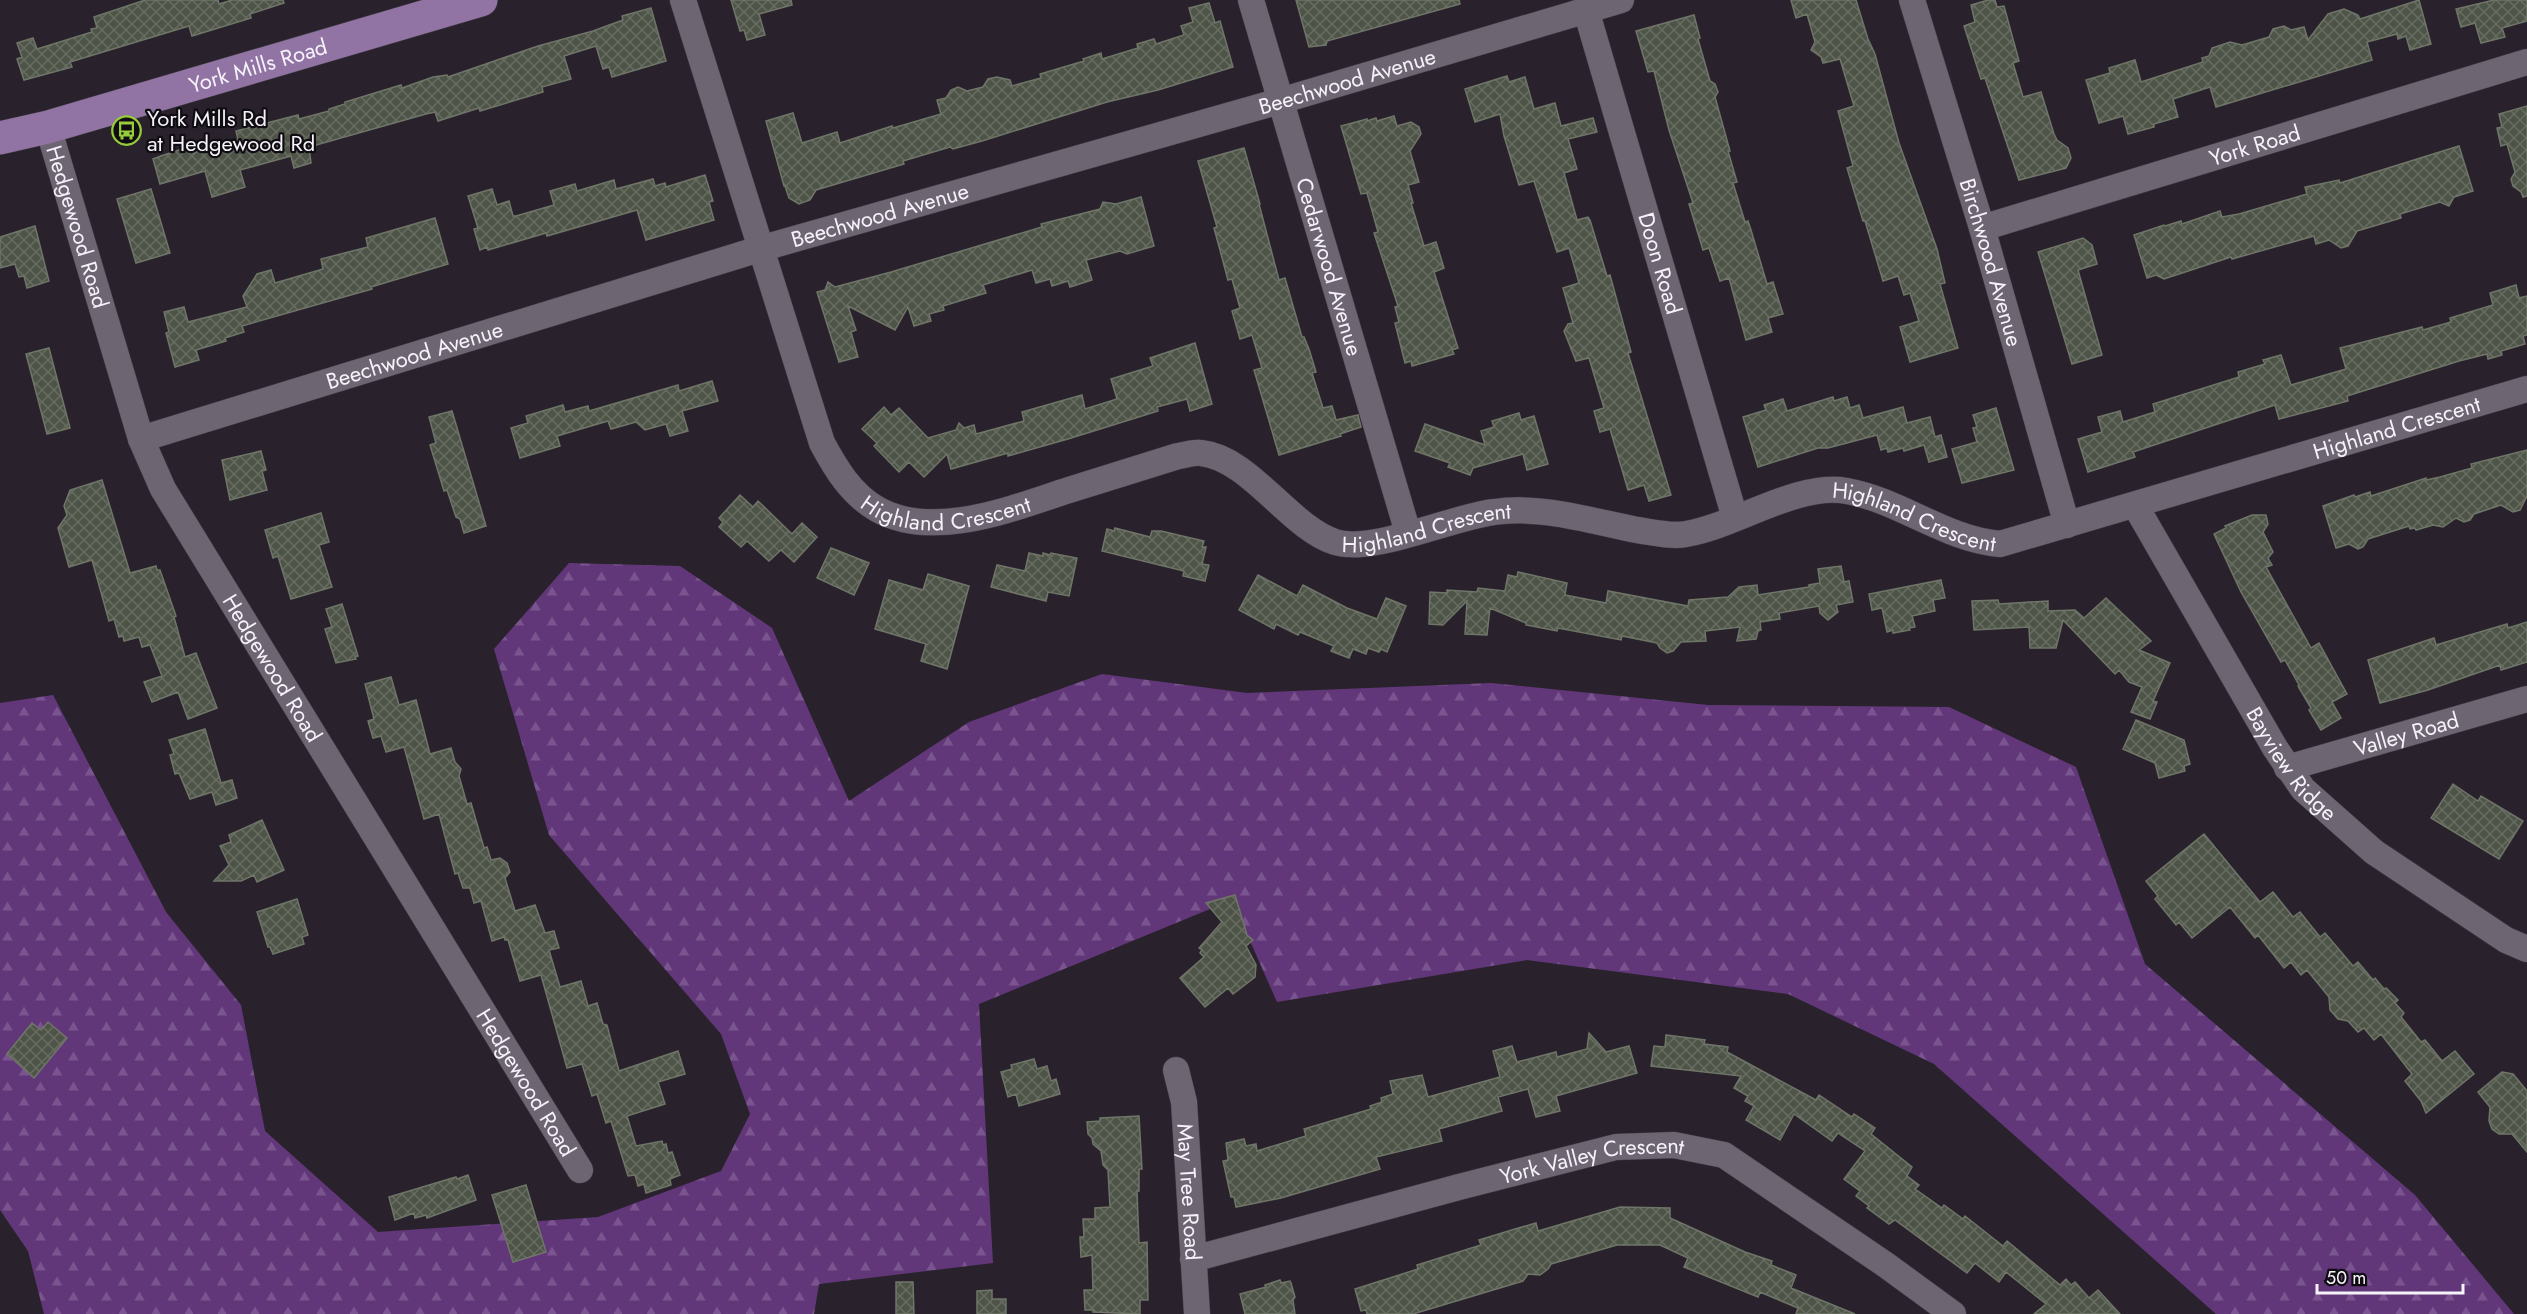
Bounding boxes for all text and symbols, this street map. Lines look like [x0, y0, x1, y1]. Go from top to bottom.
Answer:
street label: York Mills Road [185, 30, 331, 101]
street label: Beechwood Avenue [1255, 40, 1439, 122]
place label: York Mills Rd at Hedgewood Rd [147, 102, 315, 159]
bus stop icon: York Mills Rd at Hedgewood Rd [110, 115, 142, 147]
street label: York Road [2205, 116, 2304, 174]
street label: Hedgewood Road [38, 141, 117, 312]
street label: Beechwood Avenue [787, 174, 972, 255]
street label: Cedarwood Avenue [1288, 174, 1371, 360]
street label: Birchwood Avenue [1952, 174, 2031, 350]
street label: Doon Road [1630, 209, 1690, 318]
street label: Beechwood Avenue [322, 313, 507, 397]
street label: Highland Crescent [2309, 387, 2485, 467]
street label: Highland Crescent [1831, 473, 1999, 560]
street label: Highland Crescent [855, 487, 1035, 539]
street label: Highland Crescent [1341, 494, 1513, 561]
street label: Hedgewood Road [215, 588, 330, 748]
street label: Bayview Ridge [2239, 701, 2344, 828]
street label: Valley Road [2350, 703, 2462, 764]
street label: Hedgewood Road [469, 1002, 584, 1163]
street label: May Tree Road [1169, 1122, 1210, 1261]
street label: York Valley Crescent [1496, 1129, 1688, 1192]
scale bar [2317, 1257, 2462, 1295]
text: 50 m [2326, 1265, 2366, 1291]

